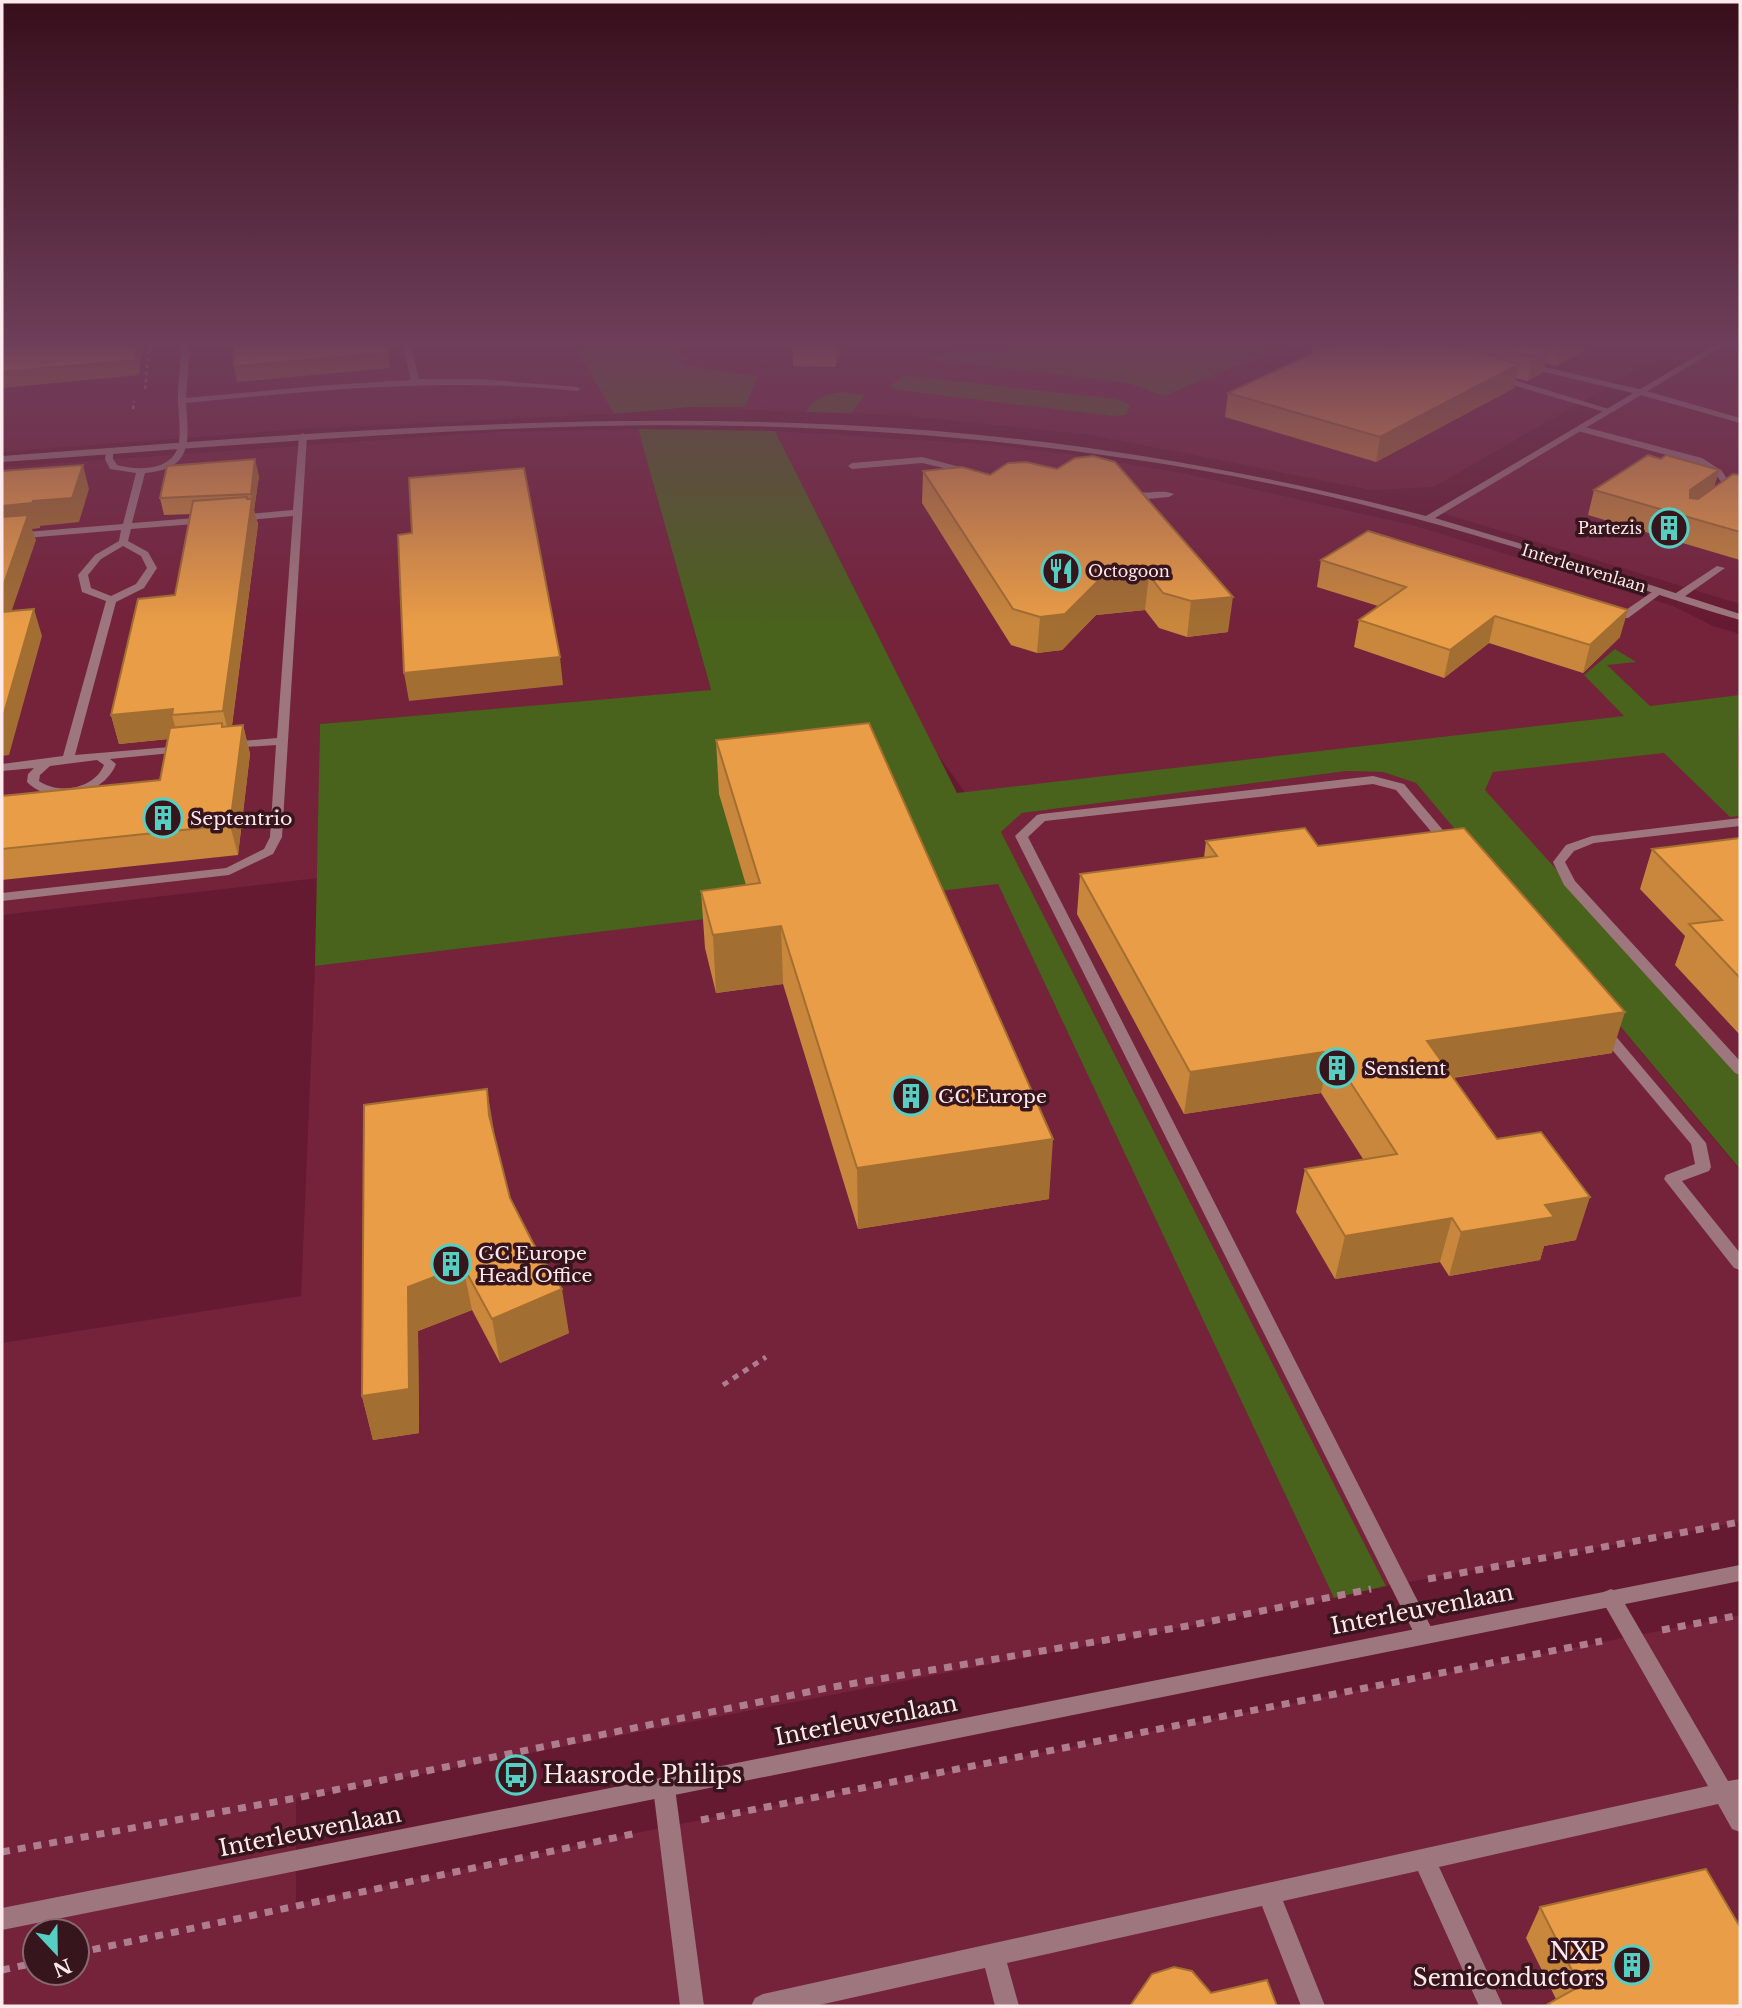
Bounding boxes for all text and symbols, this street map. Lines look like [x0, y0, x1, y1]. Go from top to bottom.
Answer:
building icon: Partezis [1648, 507, 1690, 549]
place label: Partezis [1578, 518, 1642, 538]
street label: Interleuvenlaan [1519, 540, 1649, 596]
restaurant icon: Octogoon [1040, 550, 1082, 592]
place label: Octogoon [1088, 561, 1170, 581]
building icon: Septentrio [142, 797, 184, 839]
place label: Septentrio [190, 807, 292, 830]
building icon: Sensient [1316, 1047, 1358, 1089]
place label: Sensient [1364, 1057, 1447, 1080]
building icon: GC Europe [890, 1075, 932, 1117]
place label: GC Europe [938, 1085, 1047, 1108]
place label: GC Europe Head Office [478, 1242, 592, 1287]
building icon: GC Europe Head Office [430, 1243, 472, 1285]
street label: Interleuvenlaan [1328, 1578, 1516, 1640]
street label: Interleuvenlaan [772, 1689, 960, 1751]
bus stop icon: Haasrode Philips [495, 1754, 537, 1796]
place label: Haasrode Philips [543, 1761, 742, 1789]
street label: Interleuvenlaan [216, 1800, 404, 1862]
north arrow [21, 1917, 91, 1987]
place label: NXP Semiconductors [1413, 1938, 1605, 1992]
building icon: NXP Semiconductors [1611, 1944, 1653, 1986]
text: N [49, 1953, 75, 1981]

